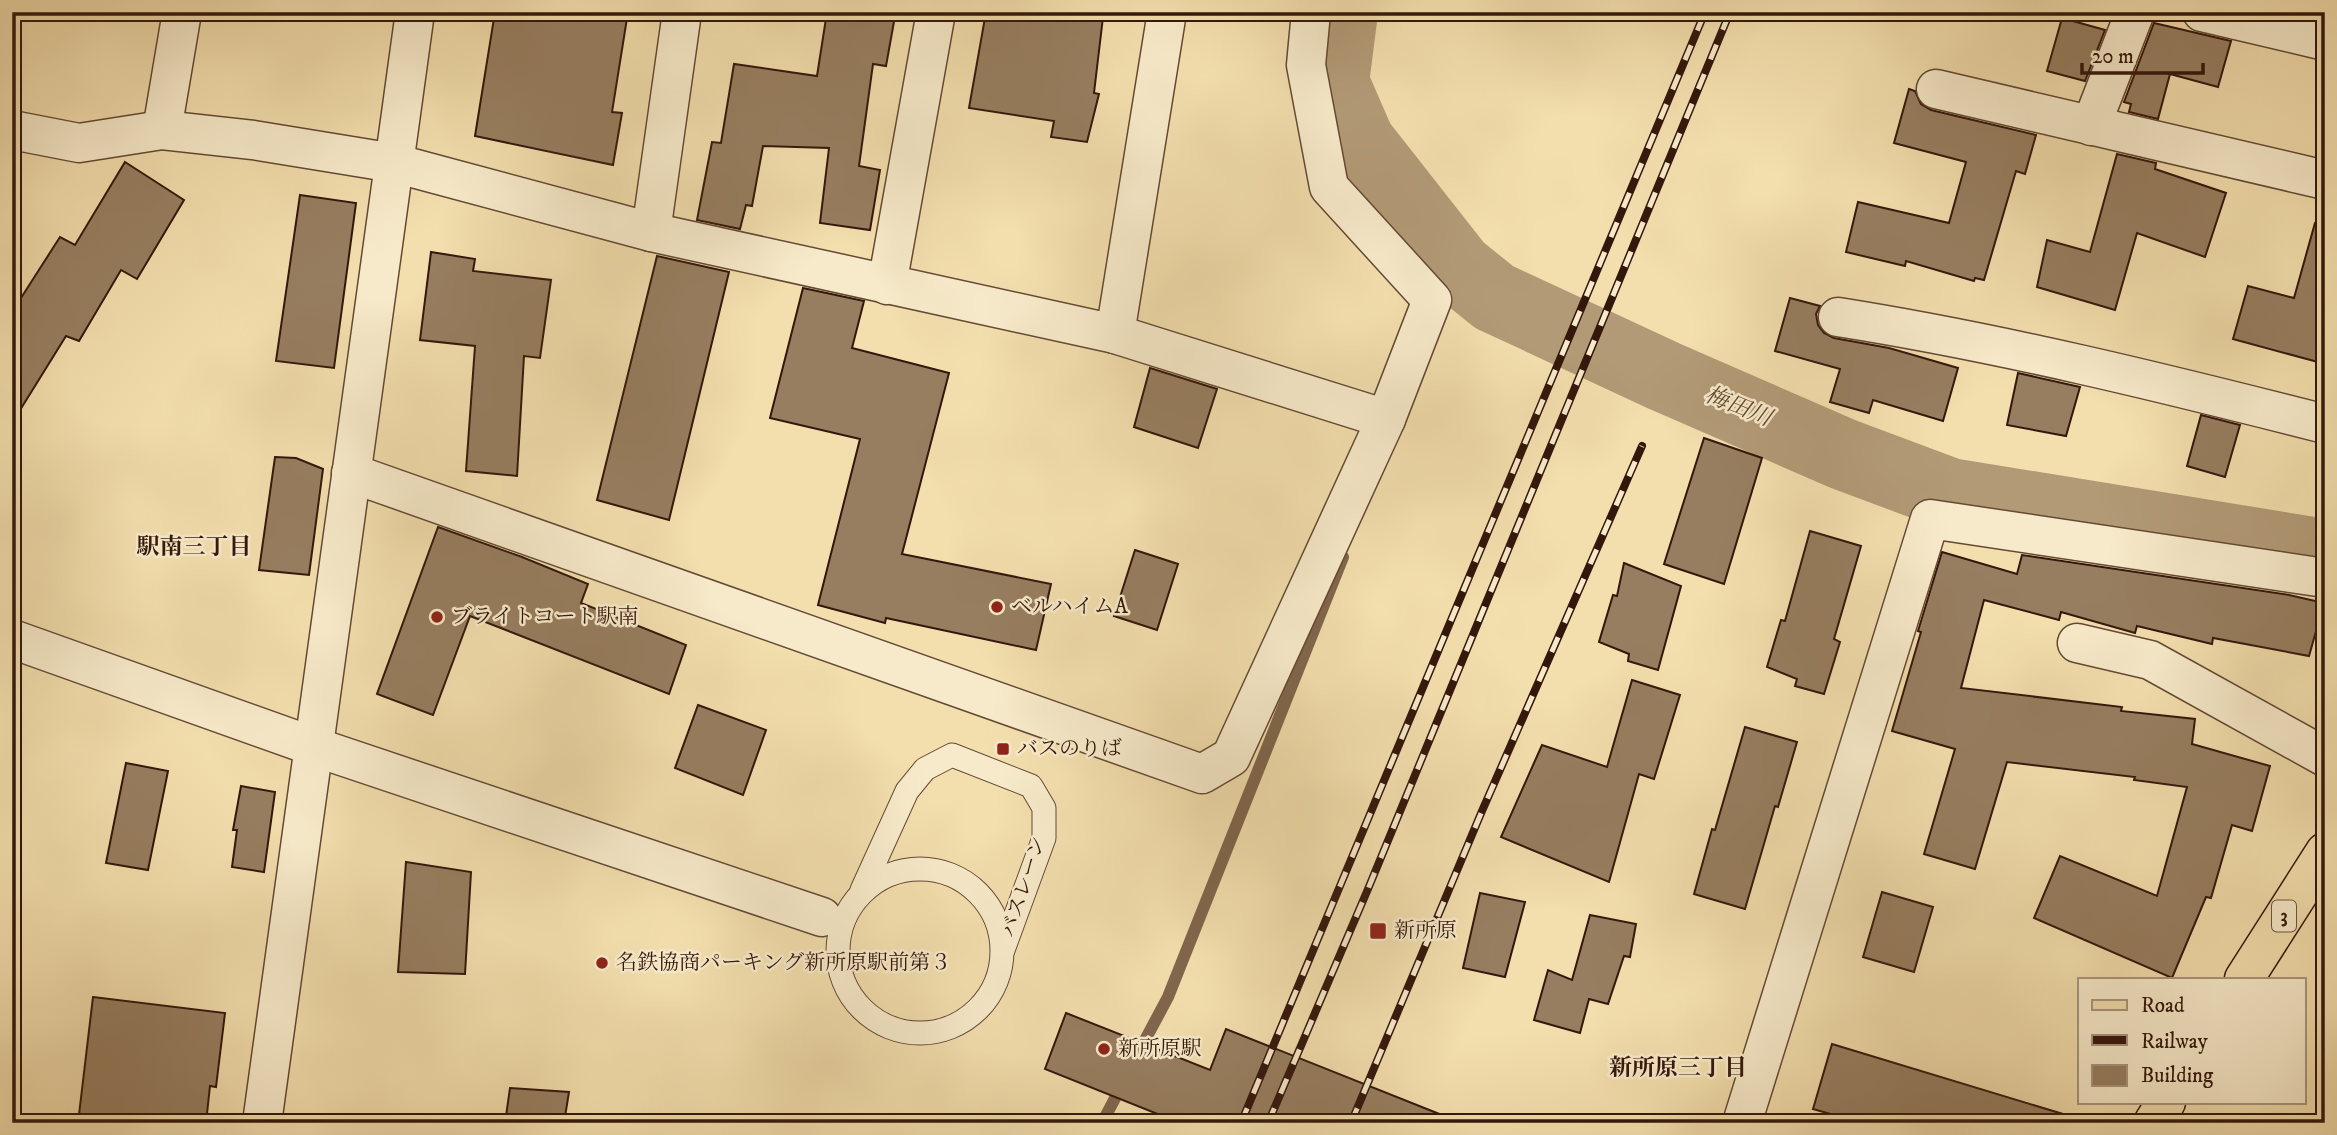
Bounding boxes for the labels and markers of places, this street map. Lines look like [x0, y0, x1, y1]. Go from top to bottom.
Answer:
place label: ベルハイムA [1011, 594, 1129, 620]
marker: ベルハイムA [989, 599, 1005, 615]
place label: ブライトコート駅南 [451, 604, 639, 630]
marker: ブライトコート駅南 [429, 609, 445, 625]
place label: バスのりば [1017, 736, 1122, 762]
marker: バスのりば [995, 741, 1011, 757]
place label: 新所原 [1394, 918, 1457, 944]
marker: 新所原 [1368, 921, 1388, 941]
place label: 名鉄協商パーキング新所原駅前第３ [616, 950, 951, 976]
marker: 名鉄協商パーキング新所原駅前第３ [594, 955, 610, 971]
place label: 新所原駅 [1118, 1036, 1202, 1062]
marker: 新所原駅 [1096, 1041, 1112, 1057]

